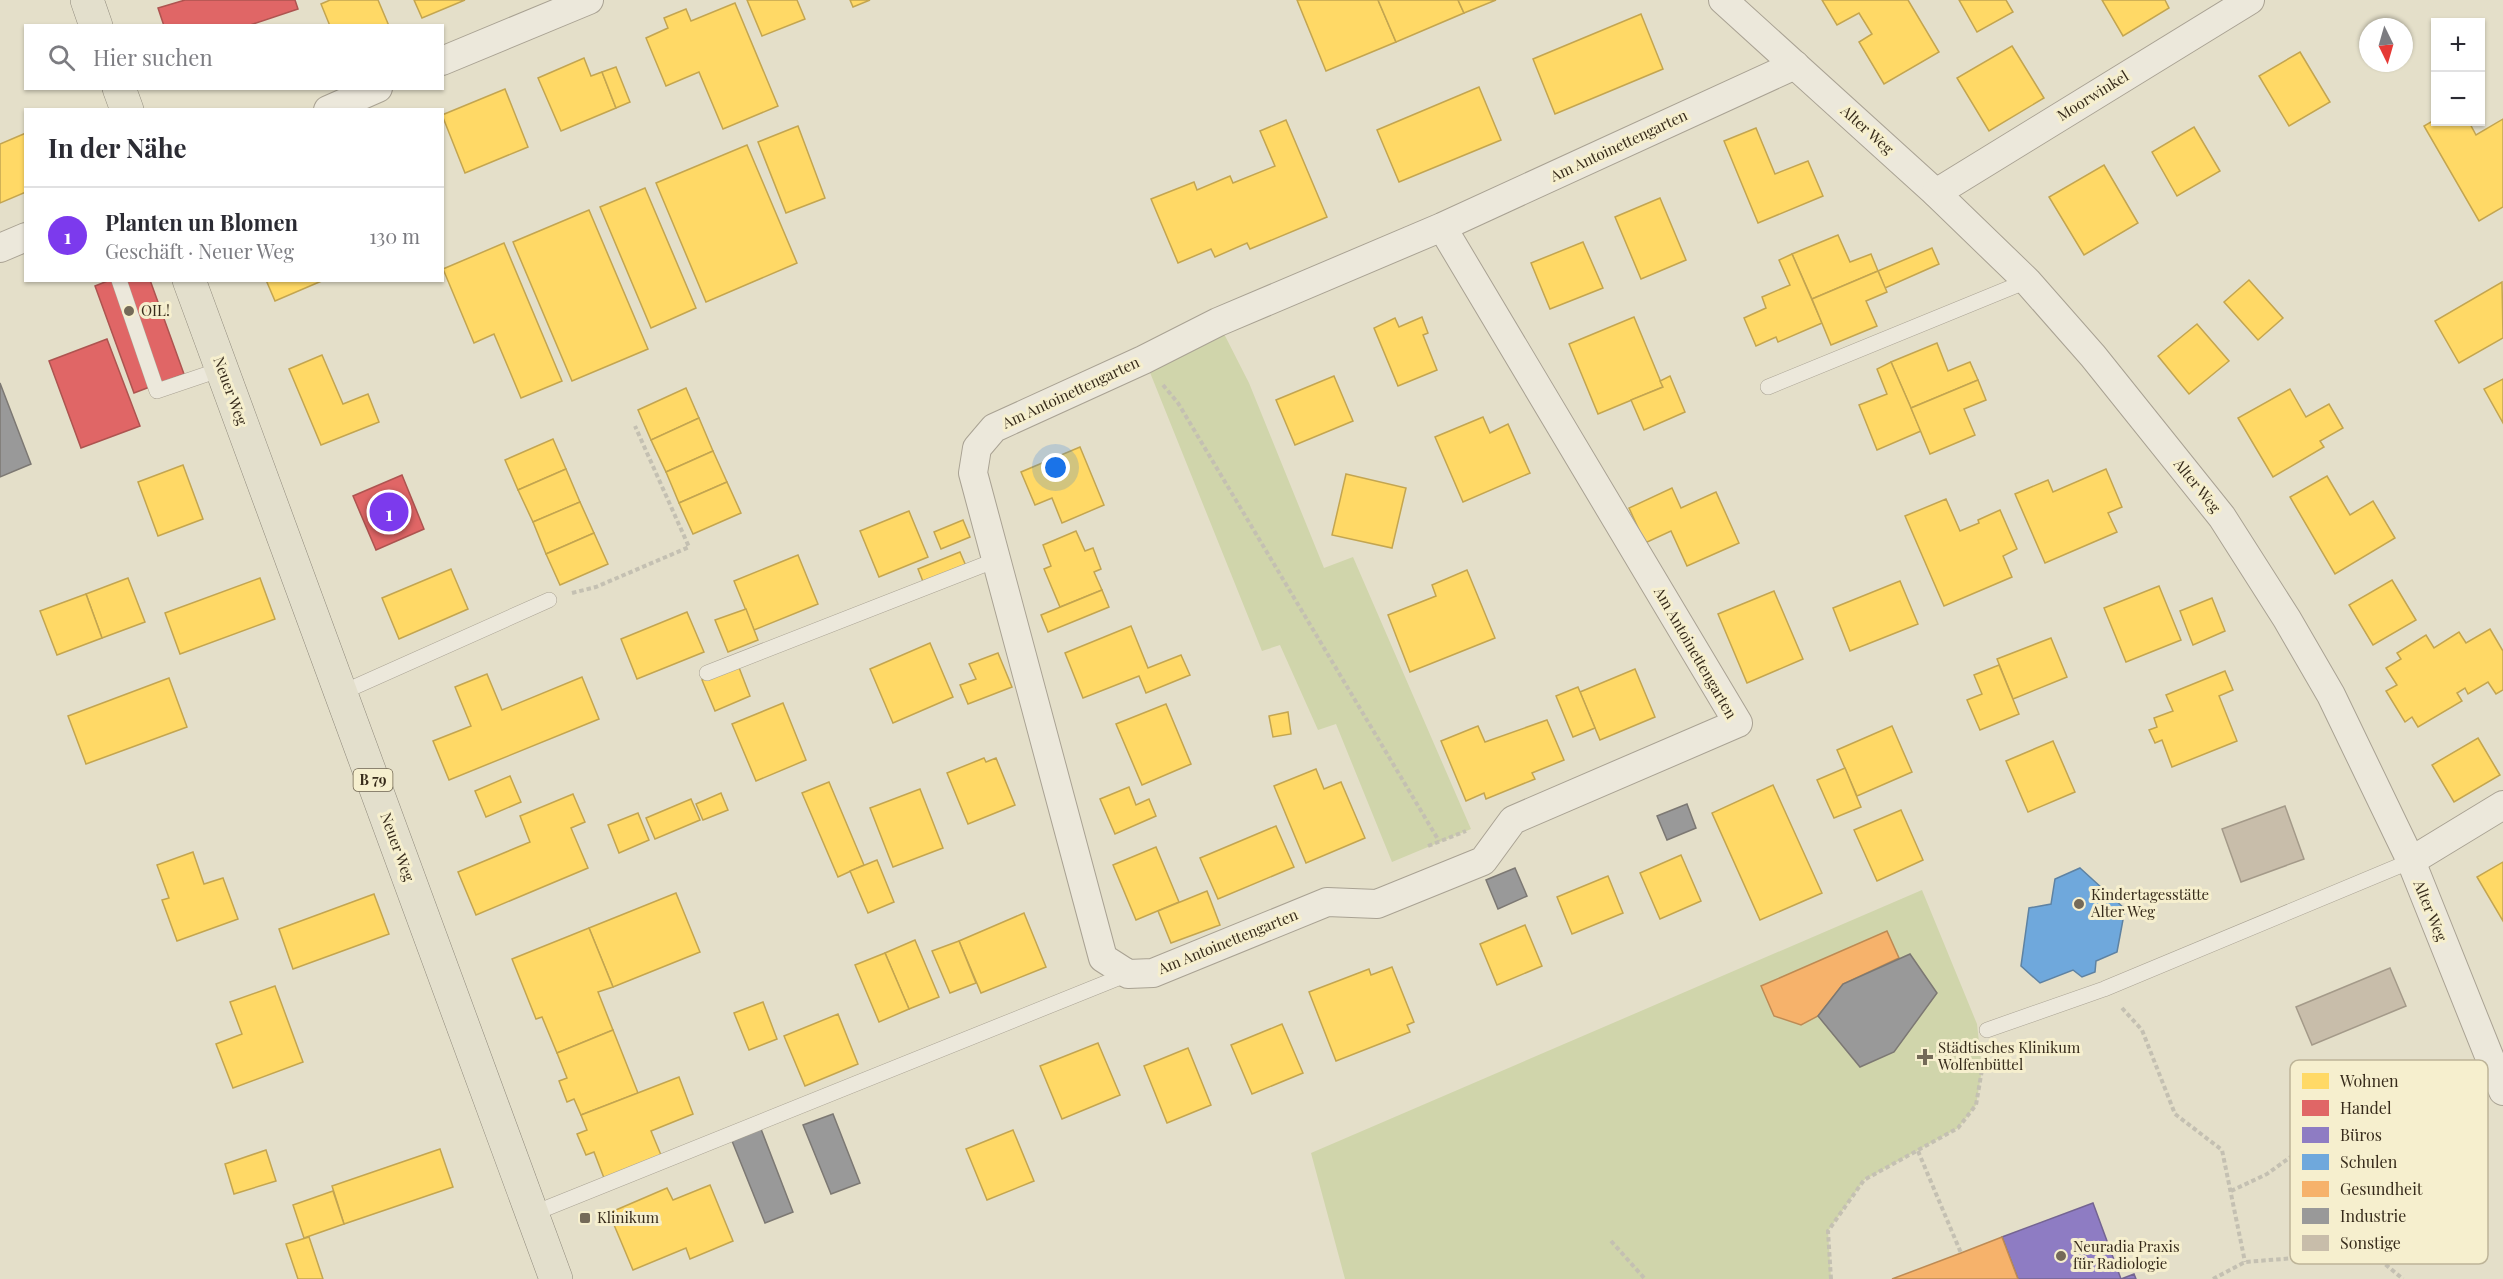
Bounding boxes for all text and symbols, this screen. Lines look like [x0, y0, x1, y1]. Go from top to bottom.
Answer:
north arrow [2359, 18, 2413, 72]
map controls [2431, 18, 2485, 126]
button: + [2431, 18, 2485, 72]
search box [24, 24, 444, 90]
icon: search [45, 41, 78, 74]
text: Hier suchen [93, 42, 213, 72]
street label: Moorwinkel [2053, 65, 2132, 125]
button: − [2431, 72, 2485, 126]
street label: Alter Weg [1836, 100, 1898, 158]
street label: Am Antoinettengarten [1546, 105, 1690, 186]
text: In der Nähe [48, 130, 187, 165]
text: Planten un Blomen [105, 207, 298, 237]
text: 1 [64, 222, 71, 249]
text: 130 m [369, 222, 420, 249]
text: Geschäft · Neuer Weg [105, 237, 294, 264]
place label: OIL! [141, 300, 170, 320]
marker: OIL! [122, 304, 136, 318]
street label: Am Antoinettengarten [998, 352, 1142, 433]
street label: Neuer Weg [209, 353, 253, 428]
your location [1041, 453, 1070, 482]
street label: Alter Weg [2169, 453, 2226, 517]
pin: 1 [370, 490, 408, 534]
street label: Am Antoinettengarten [1649, 582, 1742, 722]
road number: B 79 [354, 769, 392, 791]
street label: Neuer Weg [376, 809, 420, 884]
street label: Alter Weg [2409, 876, 2452, 944]
place label: Kindertagesstätte Alter Weg [2090, 884, 2209, 921]
marker: Kindertagesstätte Alter Weg [2072, 897, 2086, 911]
street label: Am Antoinettengarten [1154, 904, 1301, 979]
place label: Städtisches Klinikum Wolfenbüttel [1937, 1037, 2081, 1074]
marker: Städtisches Klinikum Wolfenbüttel [1916, 1048, 1934, 1066]
legend [2290, 1060, 2488, 1264]
text: Wohnen [2339, 1070, 2399, 1091]
text: Handel [2340, 1097, 2392, 1118]
text: Büros [2340, 1124, 2382, 1145]
text: Schulen [2340, 1151, 2398, 1172]
text: Gesundheit [2340, 1178, 2423, 1199]
text: Industrie [2340, 1205, 2406, 1226]
place label: Klinikum [597, 1207, 660, 1227]
marker: Klinikum [578, 1211, 592, 1225]
text: Sonstige [2340, 1232, 2401, 1253]
place label: Neuradia Praxis für Radiologie [2073, 1236, 2180, 1273]
marker: Neuradia Praxis für Radiologie [2054, 1249, 2068, 1263]

